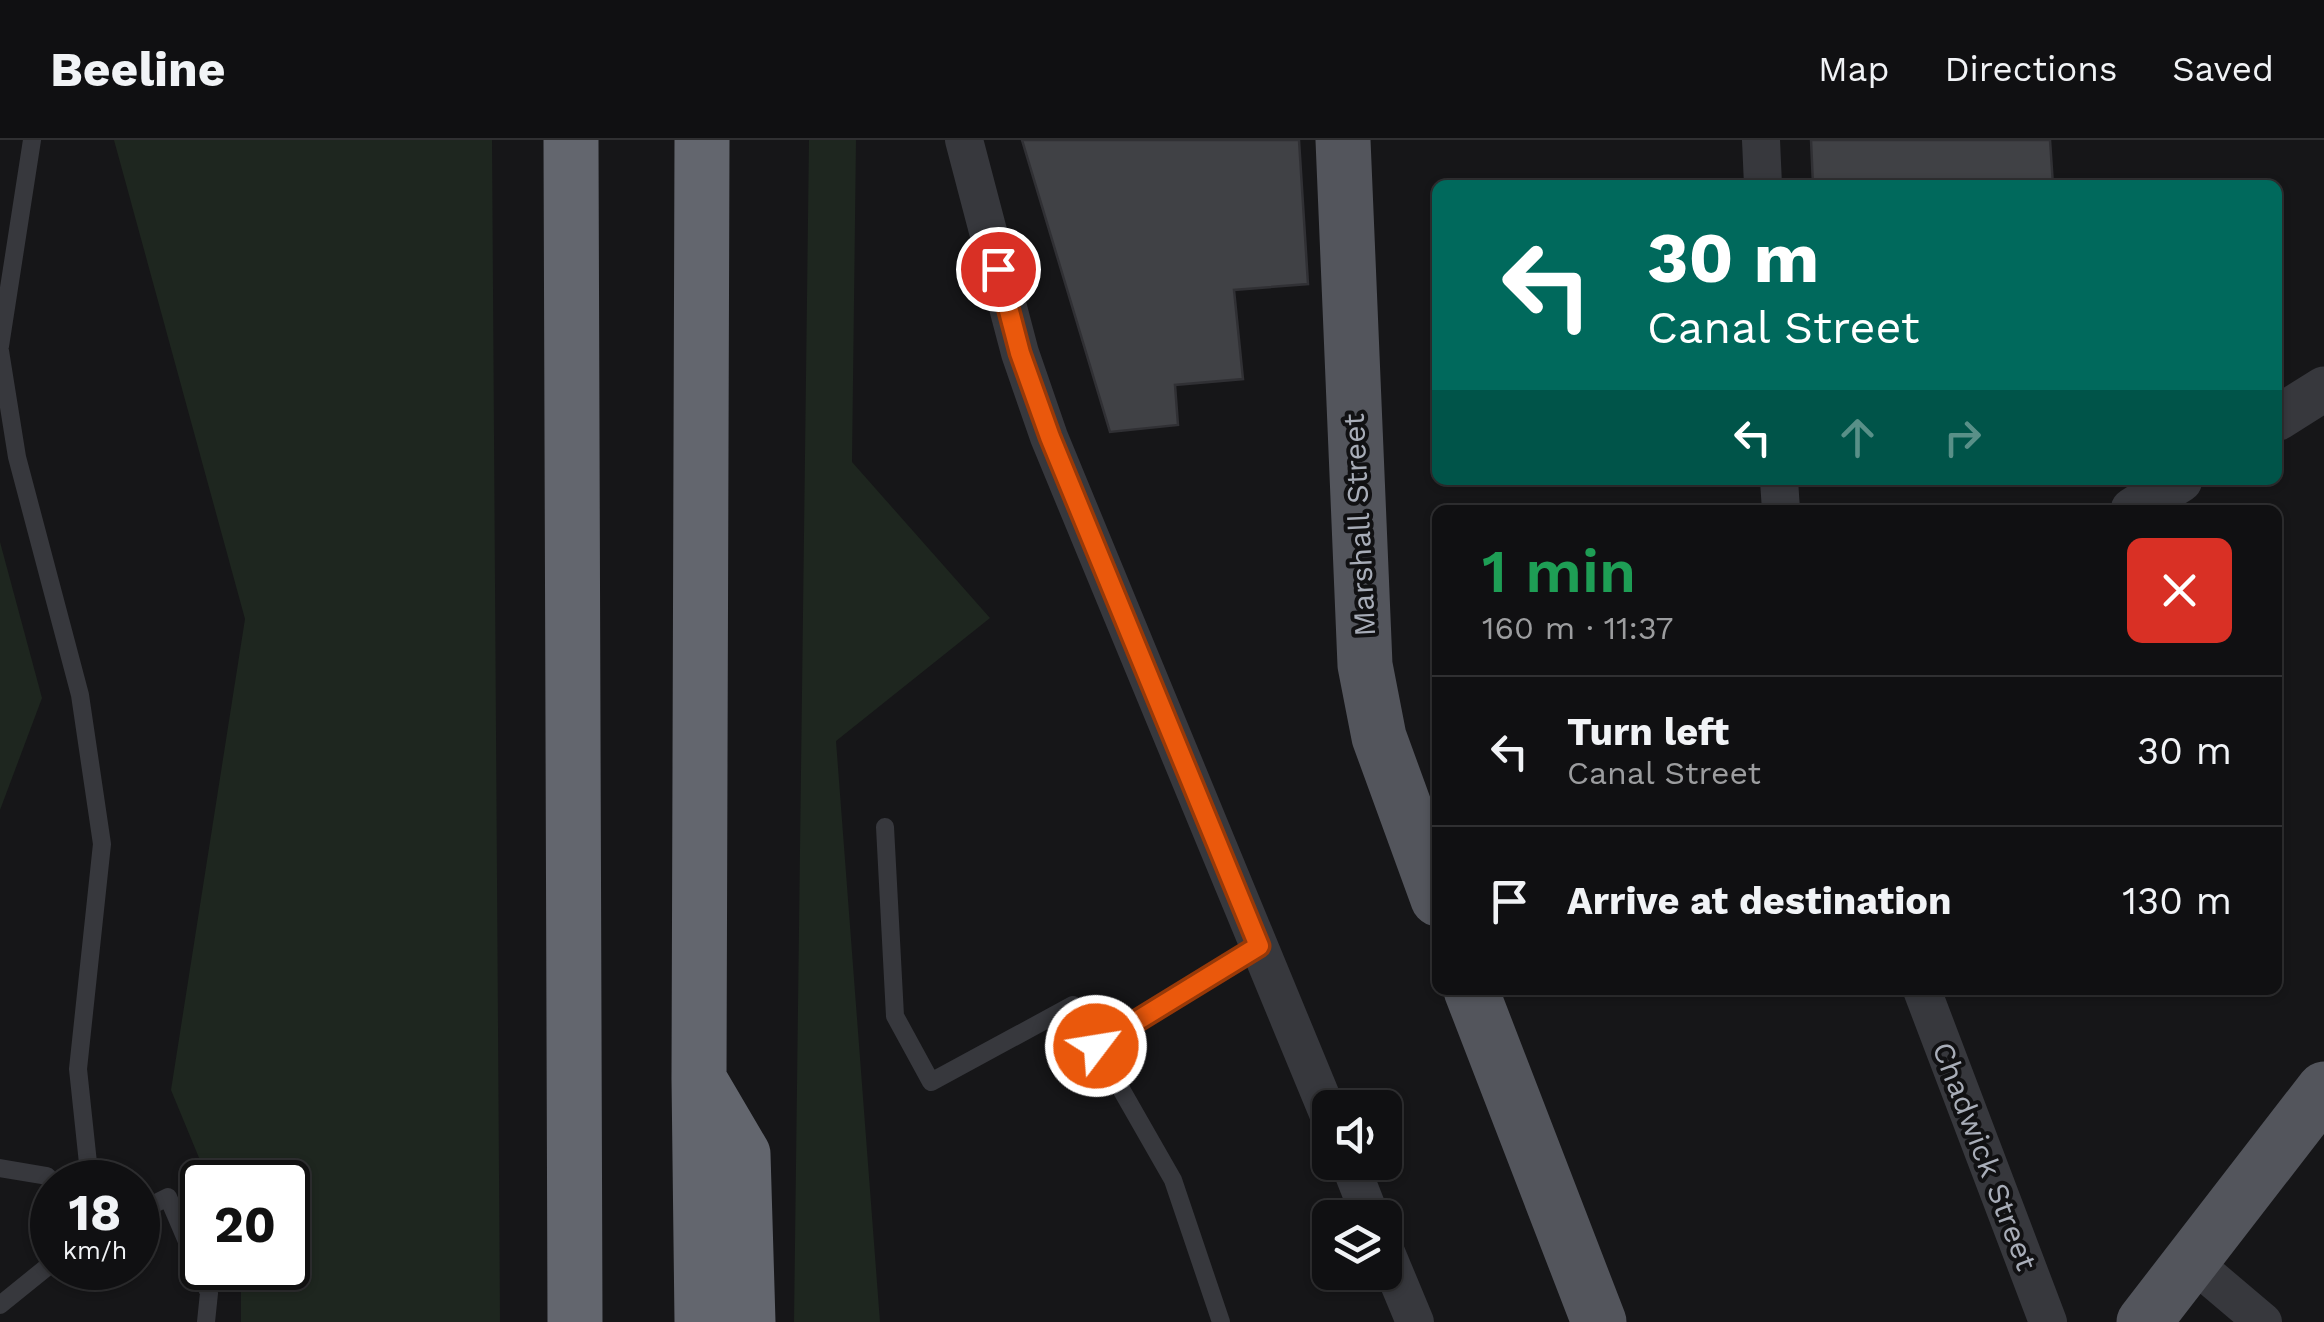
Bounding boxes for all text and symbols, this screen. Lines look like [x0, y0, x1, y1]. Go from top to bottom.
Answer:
text: Beeline [50, 41, 226, 98]
text: Map [1818, 48, 1889, 90]
text: Directions [1944, 48, 2117, 90]
text: Saved [2172, 48, 2274, 90]
text: 30 m [1647, 217, 1819, 299]
icon: left [1482, 220, 1612, 350]
pin [956, 227, 1041, 312]
icon: arrive [971, 242, 1026, 297]
text: Canal Street [1647, 301, 1920, 354]
icon: left [1725, 410, 1780, 465]
icon: ahead [1830, 410, 1885, 465]
icon: right [1935, 410, 1990, 465]
street label: Marshall Street [1336, 412, 1382, 637]
text: 1 min [1482, 536, 1636, 607]
button: close [2127, 538, 2232, 643]
text: 160 m · 11:37 [1482, 609, 1673, 647]
text: Turn left [1567, 710, 1729, 754]
icon: left [1482, 724, 1537, 779]
text: 30 m [2137, 729, 2232, 773]
text: Canal Street [1567, 754, 1761, 792]
icon: arrive [1482, 874, 1537, 929]
text: Arrive at destination [1567, 879, 1952, 923]
text: 130 m [2122, 879, 2232, 923]
position arrow [1044, 994, 1148, 1098]
street label: Chadwick Street [1925, 1037, 2045, 1275]
map controls [1312, 1090, 1402, 1290]
button: sound [1312, 1090, 1402, 1180]
speed limit sign: 20 [180, 1160, 310, 1290]
text: 18 [69, 1183, 121, 1242]
button: layers [1312, 1200, 1402, 1290]
text: km/h [63, 1236, 127, 1265]

